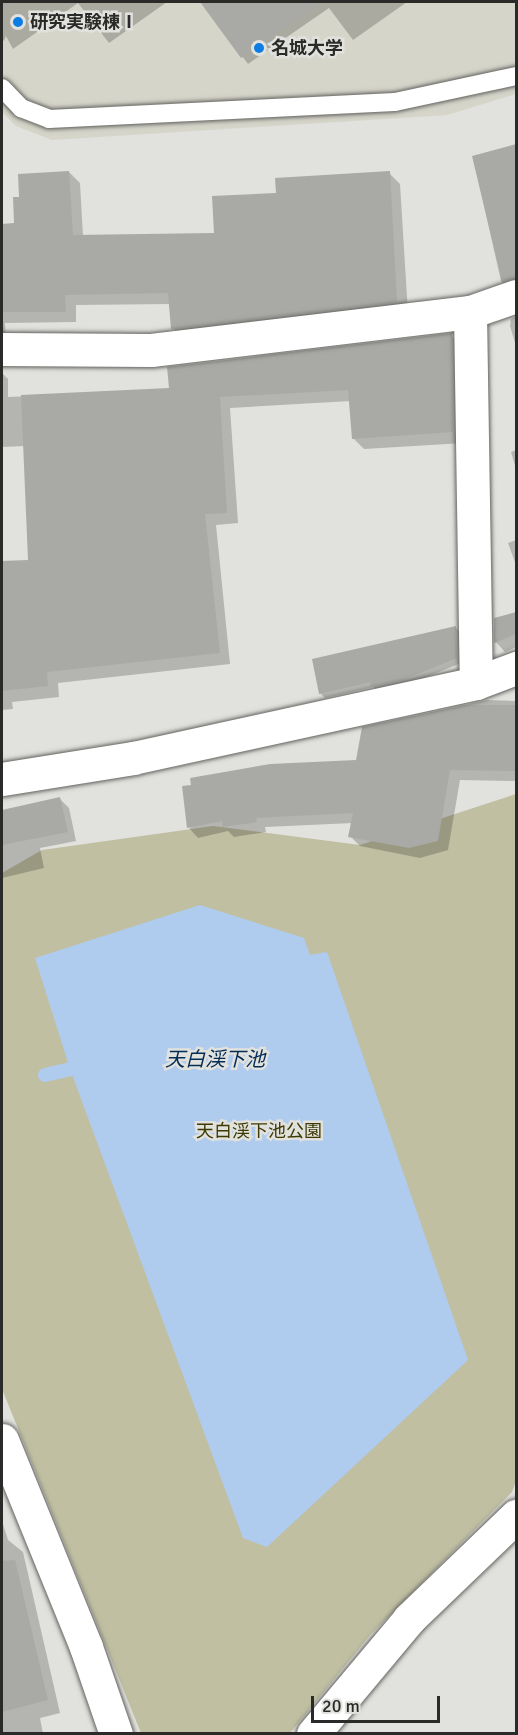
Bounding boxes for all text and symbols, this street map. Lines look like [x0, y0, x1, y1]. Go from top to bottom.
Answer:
place label: 研究実験棟Ⅰ [30, 11, 138, 33]
marker: 研究実験棟Ⅰ [11, 15, 25, 29]
place label: 名城大学 [271, 37, 343, 59]
marker: 名城大学 [252, 41, 266, 55]
water label: 天白渓下池 [165, 1047, 265, 1071]
park label: 天白渓下池公園 [196, 1120, 322, 1142]
scale bar [314, 1684, 443, 1722]
text: 20 m [322, 1695, 360, 1717]

